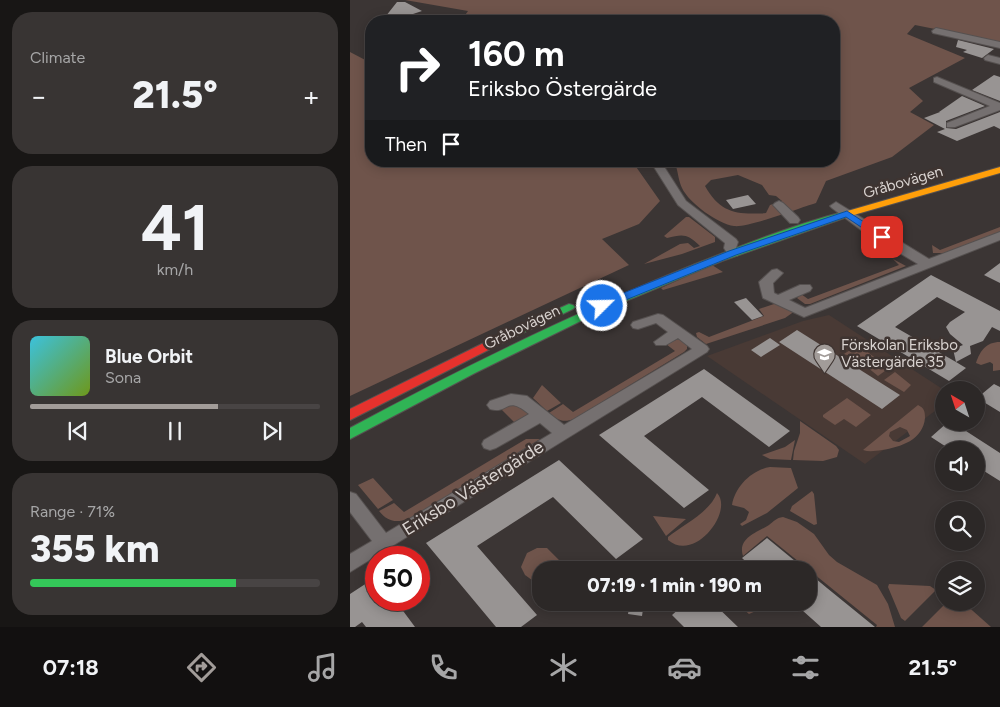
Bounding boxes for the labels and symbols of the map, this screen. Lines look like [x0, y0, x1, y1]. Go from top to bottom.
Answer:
street label: Gråbovägen [861, 162, 945, 202]
pin [861, 216, 903, 258]
position arrow [575, 279, 627, 331]
street label: Gråbovägen [481, 301, 563, 353]
place label: Förskolan Eriksbo Västergärde 35 [841, 336, 958, 371]
school or university icon: Förskolan Eriksbo Västergärde 35 [813, 342, 837, 373]
north arrow [935, 381, 985, 431]
street label: Eriksbo Västergärde [398, 436, 548, 540]
speed limit sign: 50 [365, 546, 430, 611]

